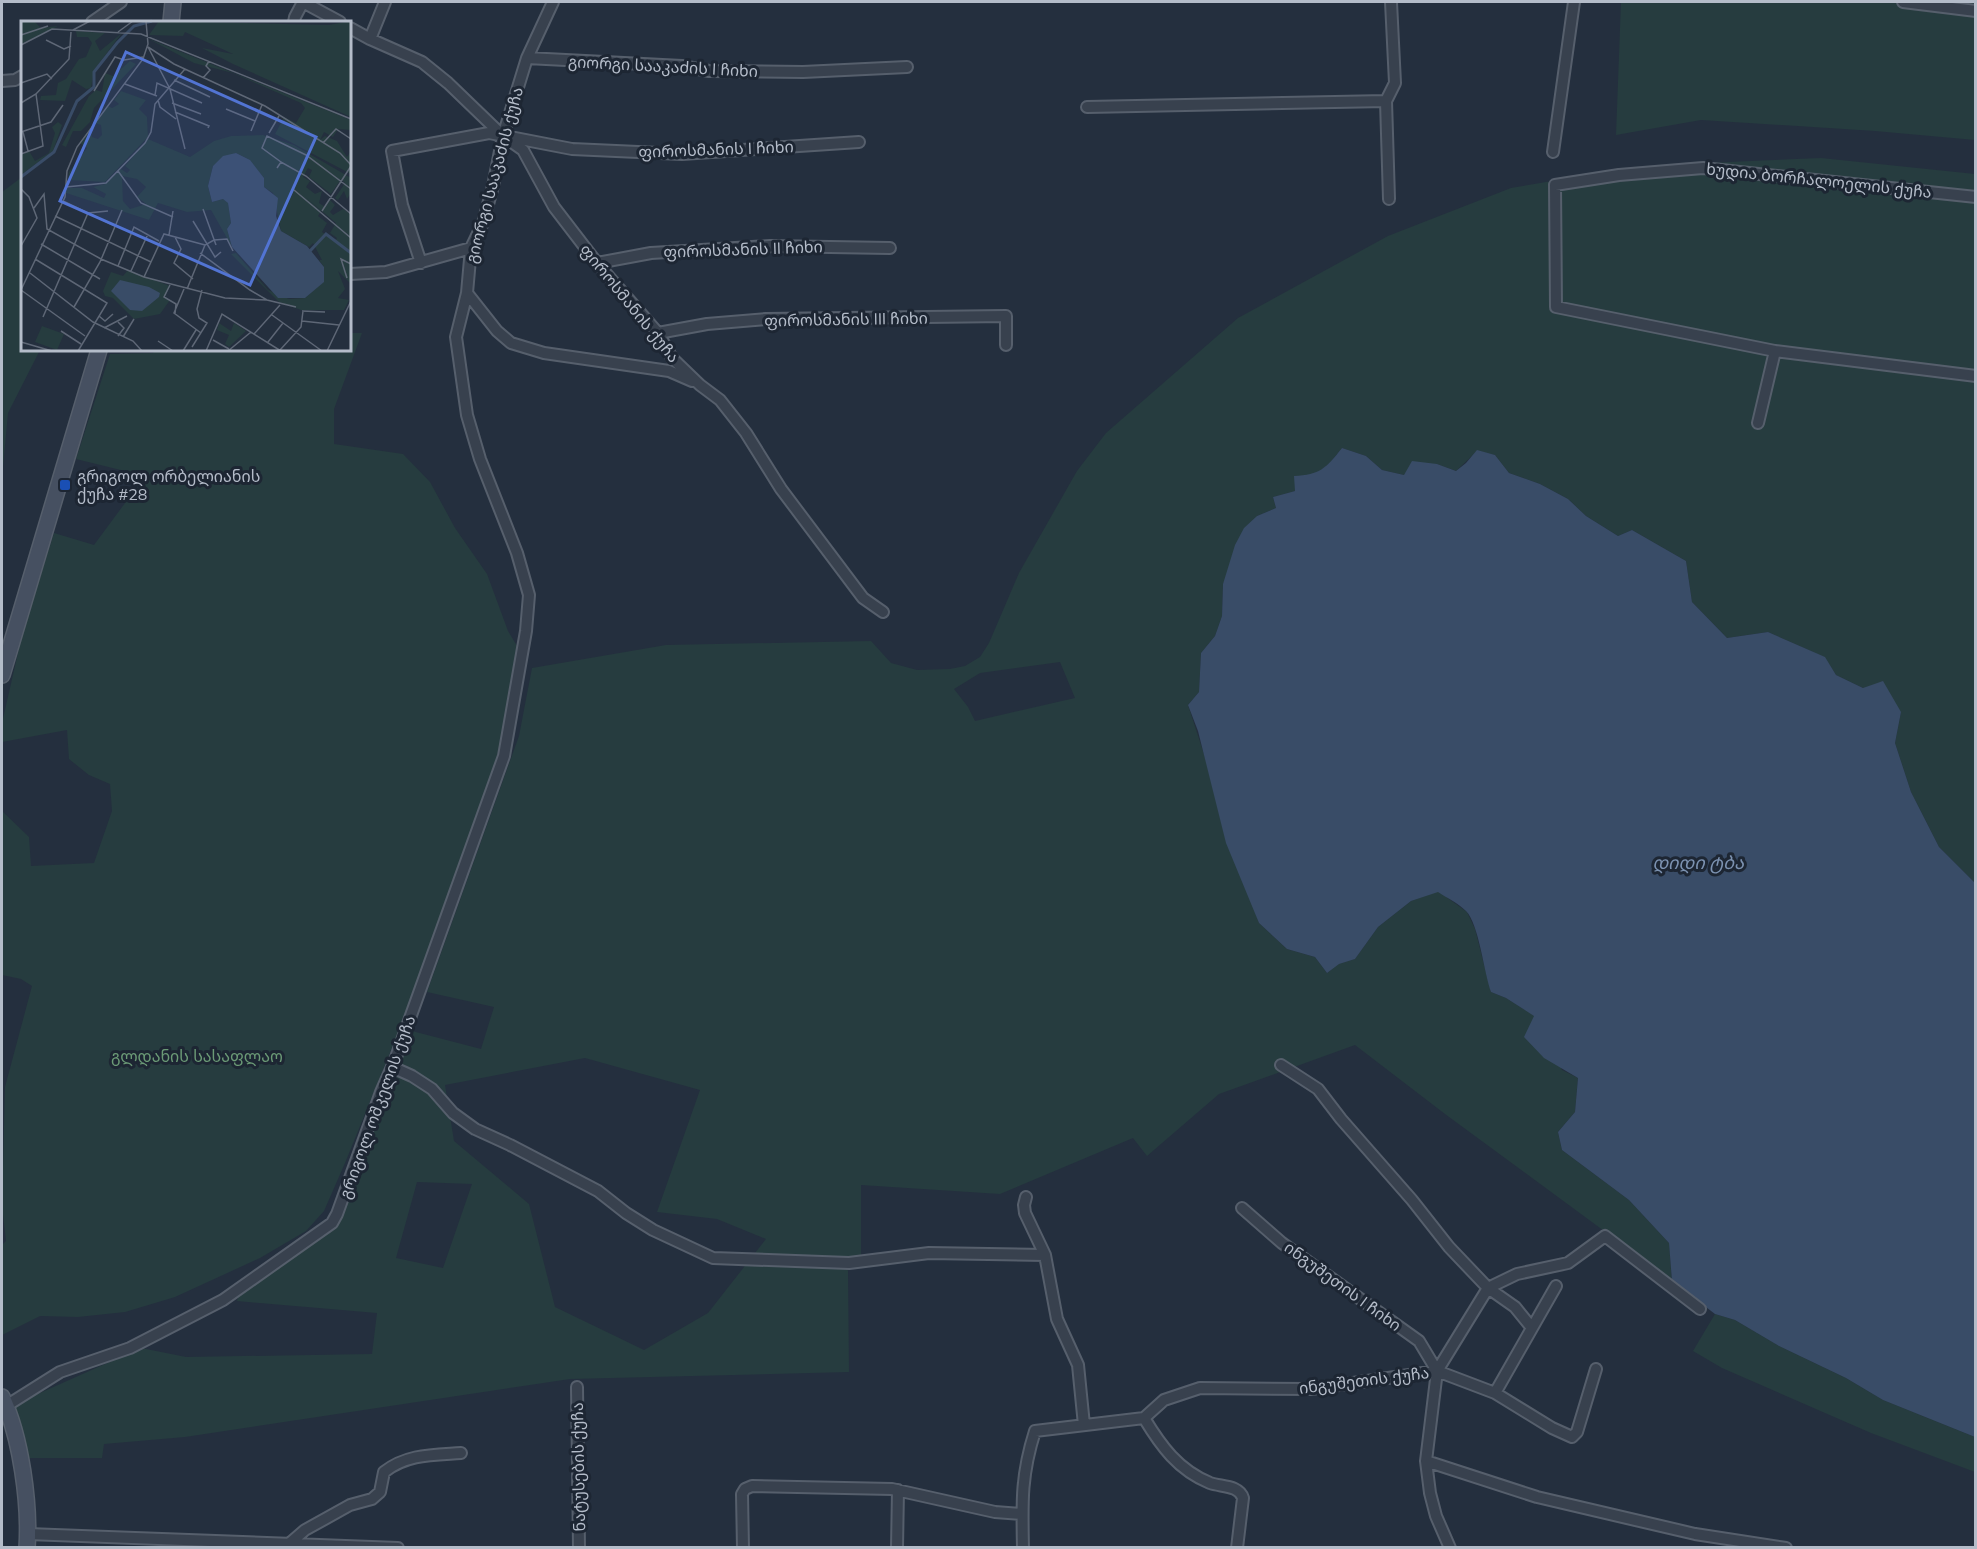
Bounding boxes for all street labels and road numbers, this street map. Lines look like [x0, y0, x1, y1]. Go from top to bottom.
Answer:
street label: გიორგი სააკაძის I ჩიხი [567, 51, 759, 81]
street label: გიორგი სააკაძის ქუჩა [461, 85, 527, 265]
street label: ფიროსმანის I ჩიხი [638, 136, 794, 162]
street label: ხუდია ბორჩალოელის ქუჩა [1705, 158, 1933, 203]
street label: ფიროსმანის II ჩიხი [663, 236, 823, 262]
street label: ფიროსმანის ქუჩა [576, 240, 684, 366]
street label: ფიროსმანის III ჩიხი [764, 308, 928, 330]
street label: გრიგოლ ოშკელის ქუჩა [334, 1013, 420, 1202]
street label: ინგუშეთის I ჩიხი [1281, 1237, 1405, 1335]
street label: ინგუშეთის ქუჩა [1298, 1362, 1430, 1398]
street label: ნატუსების ქუჩა [567, 1402, 589, 1532]

